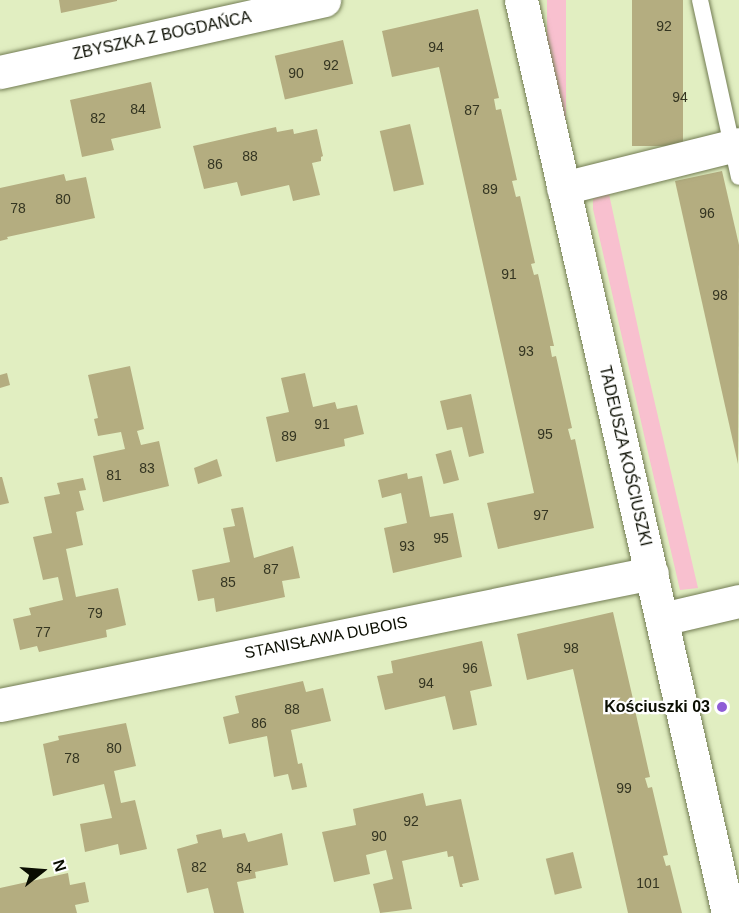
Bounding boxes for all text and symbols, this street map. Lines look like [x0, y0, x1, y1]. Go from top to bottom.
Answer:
street label: ZBYSZKA Z BOGDAŃCA [70, 8, 254, 64]
house number: 92 [656, 18, 672, 34]
house number: 94 [428, 39, 444, 55]
house number: 92 [323, 57, 339, 73]
house number: 90 [288, 65, 304, 81]
house number: 94 [672, 89, 688, 105]
house number: 84 [130, 101, 146, 117]
house number: 87 [464, 102, 480, 118]
house number: 82 [90, 110, 106, 126]
house number: 88 [242, 148, 258, 164]
house number: 86 [207, 156, 223, 172]
house number: 89 [482, 181, 498, 197]
house number: 80 [55, 191, 71, 207]
house number: 78 [10, 200, 26, 216]
house number: 96 [699, 205, 715, 221]
house number: 91 [501, 266, 517, 282]
house number: 98 [712, 287, 728, 303]
house number: 93 [518, 343, 534, 359]
street label: TADEUSZA KOŚCIUSZKI [595, 363, 655, 549]
house number: 91 [314, 416, 330, 432]
house number: 95 [537, 426, 553, 442]
house number: 89 [281, 428, 297, 444]
house number: 83 [139, 460, 155, 476]
house number: 81 [106, 467, 122, 483]
house number: 97 [533, 507, 549, 523]
house number: 95 [433, 530, 449, 546]
house number: 93 [399, 538, 415, 554]
house number: 87 [263, 561, 279, 577]
house number: 85 [220, 574, 236, 590]
house number: 79 [87, 605, 103, 621]
street label: STANISŁAWA DUBOIS [242, 613, 410, 663]
house number: 77 [35, 624, 51, 640]
house number: 98 [563, 640, 579, 656]
house number: 96 [462, 660, 478, 676]
house number: 94 [418, 675, 434, 691]
place label: Kościuszki 03 [604, 697, 710, 717]
marker: Kościuszki 03 [715, 700, 729, 714]
house number: 88 [284, 701, 300, 717]
house number: 86 [251, 715, 267, 731]
house number: 80 [106, 740, 122, 756]
house number: 78 [64, 750, 80, 766]
house number: 99 [616, 780, 632, 796]
house number: 92 [403, 813, 419, 829]
house number: 90 [371, 828, 387, 844]
north arrow [12, 841, 72, 901]
text: N [50, 858, 70, 874]
house number: 82 [191, 859, 207, 875]
house number: 84 [236, 860, 252, 876]
house number: 101 [636, 875, 660, 891]

